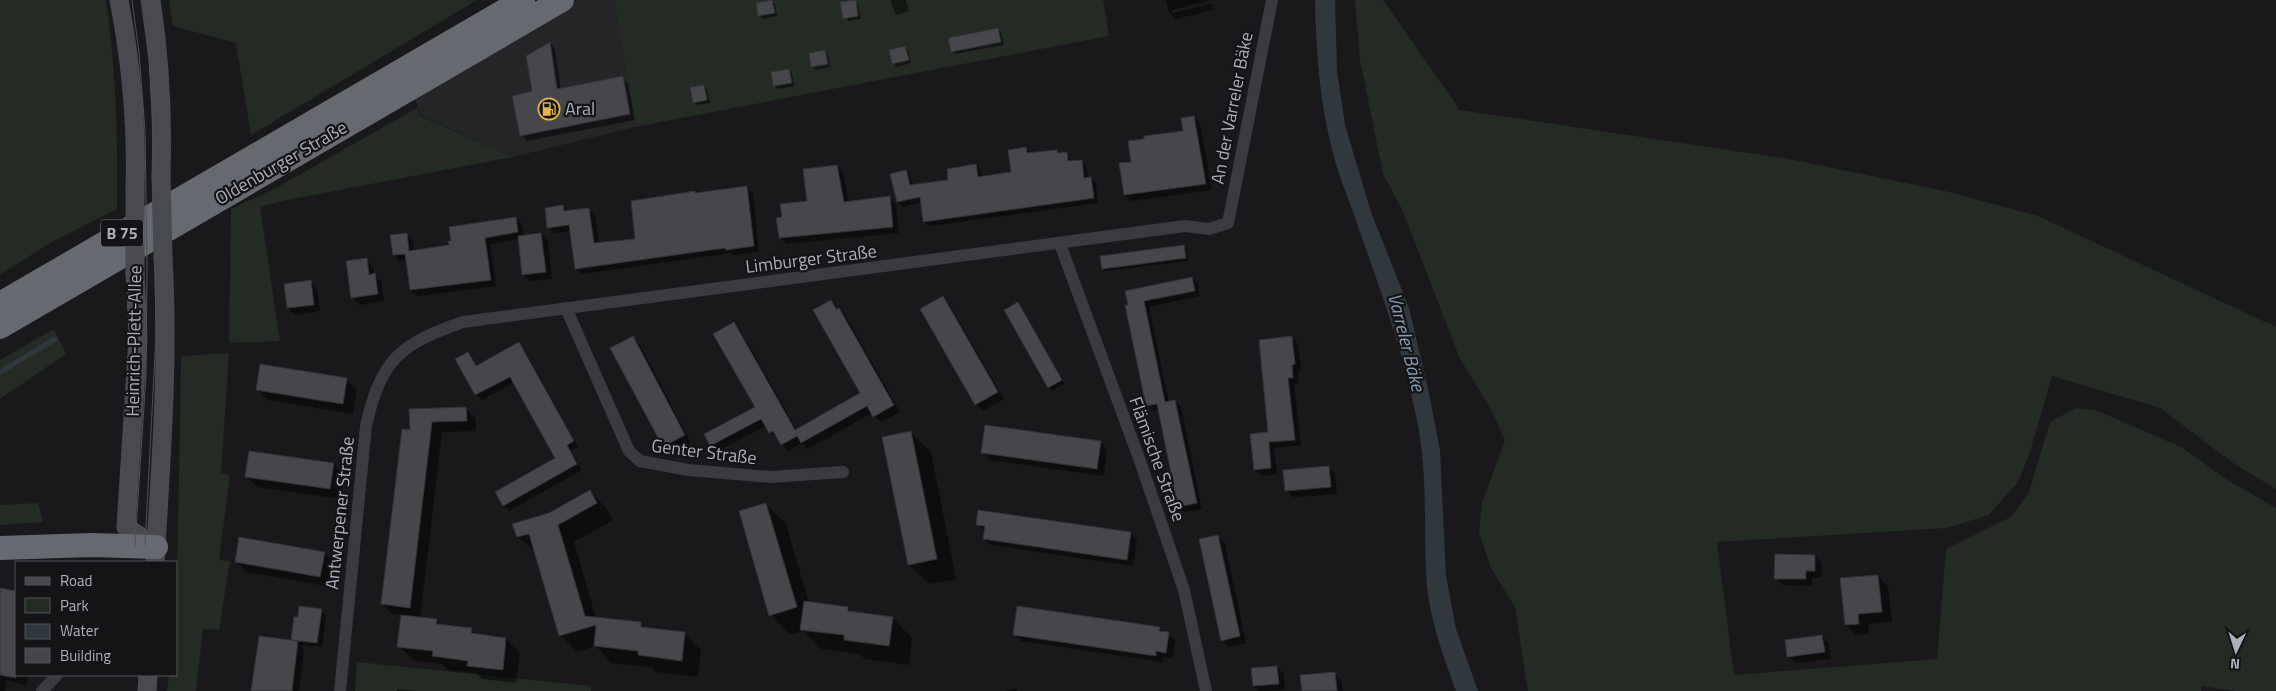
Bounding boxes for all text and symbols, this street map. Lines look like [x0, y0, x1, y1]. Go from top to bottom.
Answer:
street label: An der Varreler Bäke [1204, 29, 1260, 186]
place label: Aral [565, 95, 595, 122]
fuel station icon: Aral [537, 97, 561, 121]
street label: Oldenburger Straße [210, 114, 352, 211]
road number: B 75 [101, 220, 143, 247]
street label: Limburger Straße [744, 237, 878, 280]
street label: Heinrich-Plett-Allee [119, 265, 148, 417]
water label: Varreler Bäke [1381, 290, 1434, 395]
street label: Flämische Straße [1122, 393, 1193, 525]
street label: Genter Straße [650, 432, 758, 471]
street label: Antwerpener Straße [318, 435, 361, 591]
legend [15, 561, 178, 676]
text: Road [60, 569, 92, 592]
text: Park [60, 594, 89, 617]
text: Water [60, 619, 99, 642]
north arrow [2211, 626, 2261, 676]
text: Building [60, 644, 111, 667]
text: N [2229, 654, 2241, 675]

